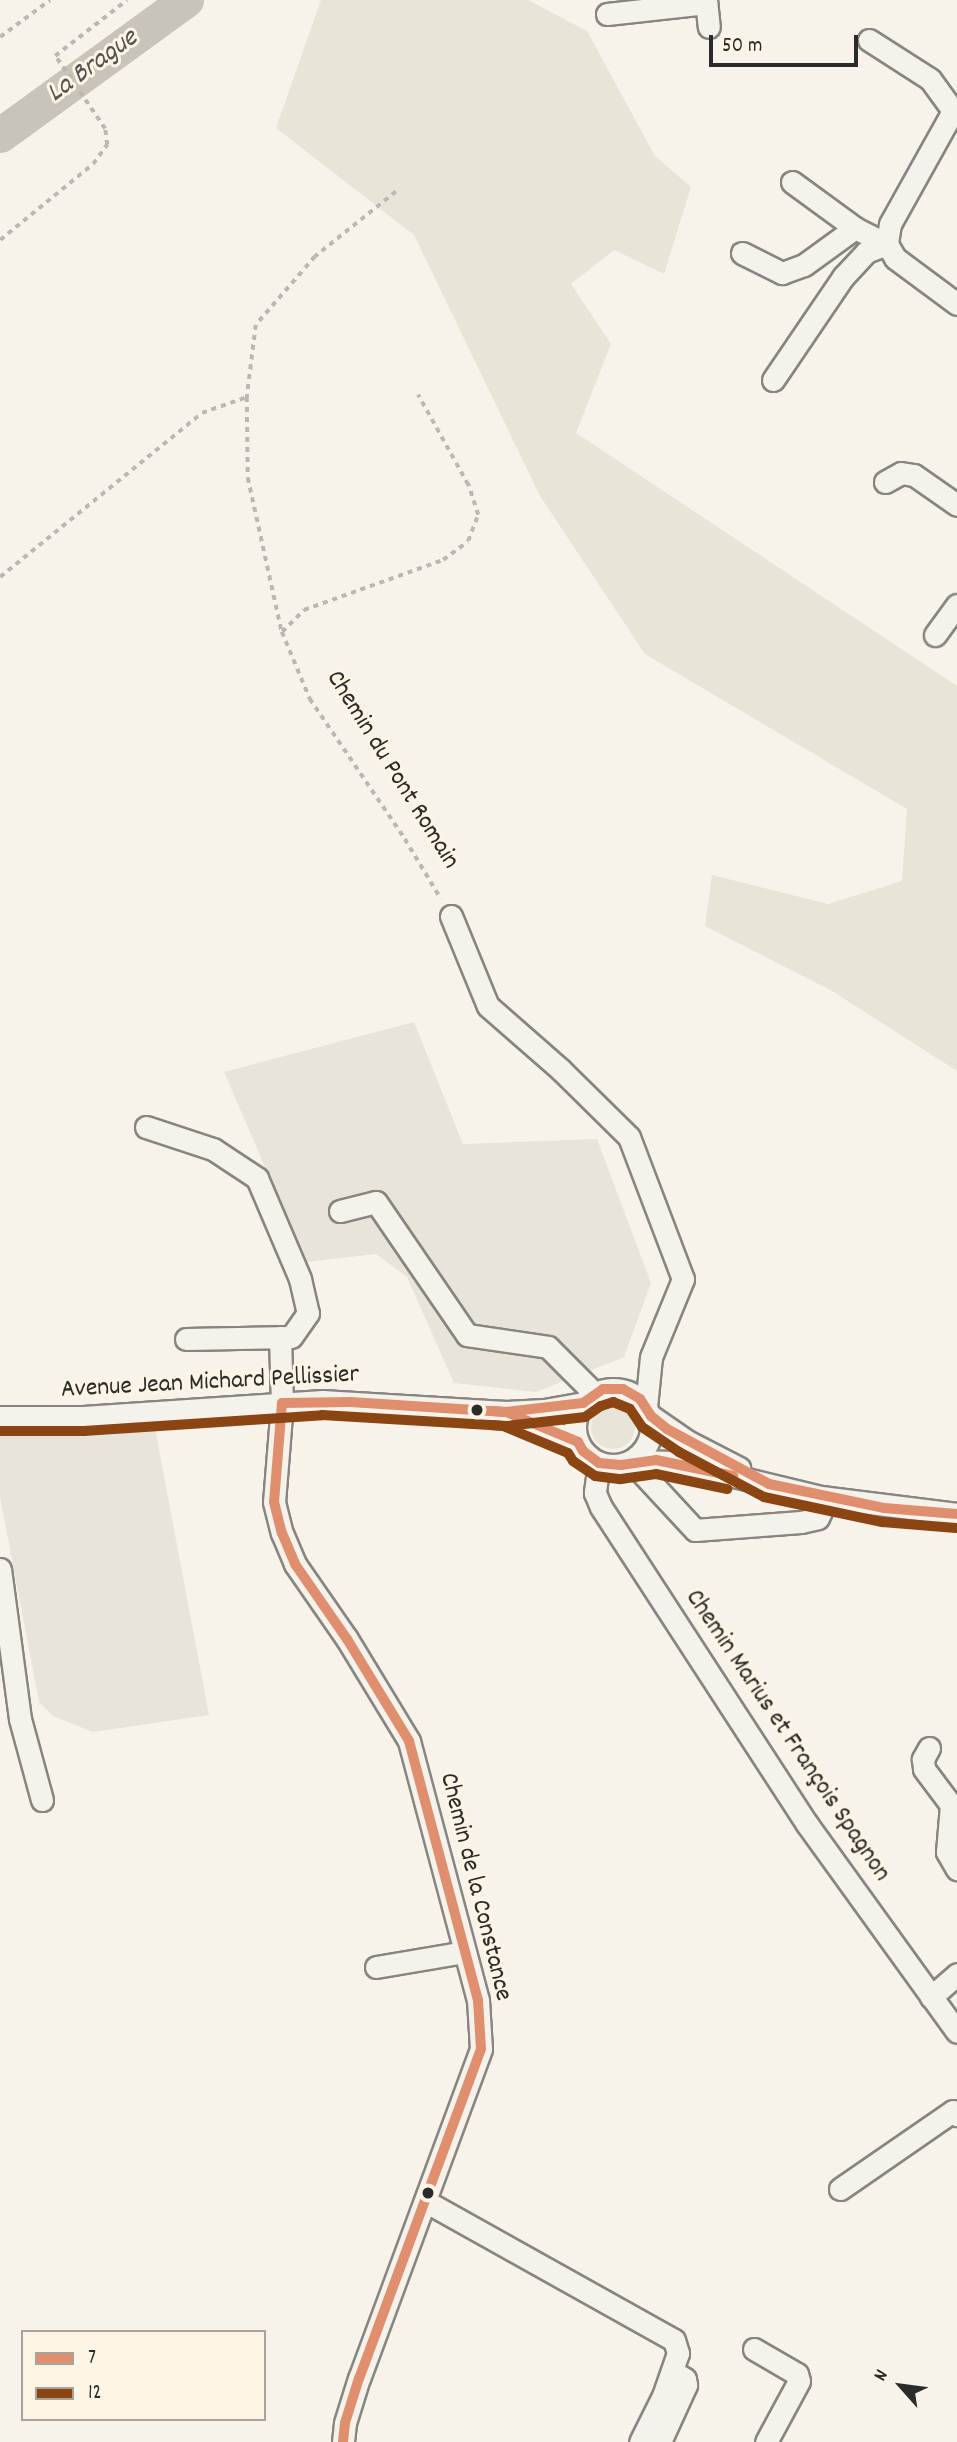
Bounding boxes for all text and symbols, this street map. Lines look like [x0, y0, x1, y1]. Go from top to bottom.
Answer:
scale bar [712, 21, 861, 65]
water label: La Brague [41, 23, 145, 111]
text: 50 m [722, 32, 762, 62]
street label: Chemin du Pont Romain [318, 665, 466, 875]
street label: Avenue Jean Michard Pellissier [60, 1360, 360, 1406]
unlabelled marker [470, 1403, 484, 1417]
street label: Chemin Marius et François Spagnon [677, 1584, 897, 1888]
street label: Chemin de la Constance [432, 1770, 518, 2004]
unlabelled marker [421, 2186, 435, 2200]
legend [21, 2330, 266, 2421]
text: 7 [88, 2344, 96, 2374]
north arrow [866, 2351, 936, 2421]
text: N [868, 2365, 896, 2386]
text: 12 [88, 2379, 102, 2409]

